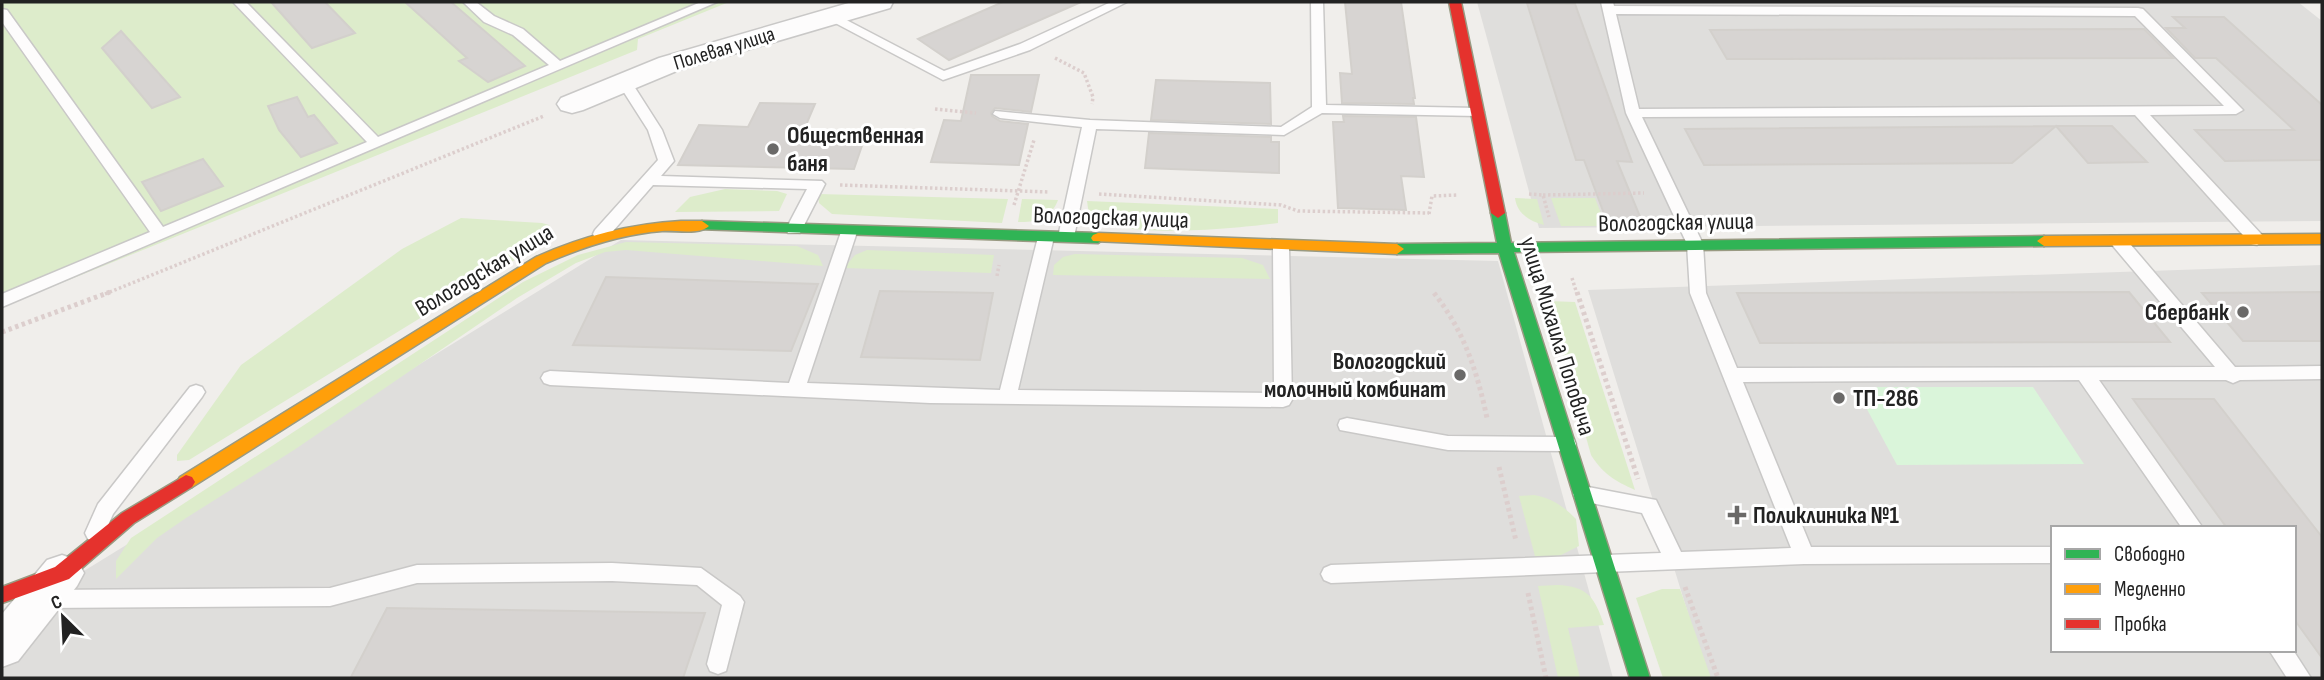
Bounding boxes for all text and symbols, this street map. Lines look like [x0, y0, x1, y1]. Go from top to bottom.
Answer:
street label: Полевая улица [670, 21, 778, 76]
place label: Общественная баня [787, 121, 924, 178]
marker: Общественная баня [765, 141, 781, 157]
street label: Вологодская улица [1033, 200, 1189, 235]
street label: Вологодская улица [1598, 207, 1754, 238]
street label: Вологодская улица [410, 218, 558, 323]
street label: улица Михаила Поповича [1514, 233, 1602, 439]
place label: Сбербанк [2145, 298, 2230, 327]
marker: Сбербанк [2235, 304, 2251, 320]
place label: Вологодский молочный комбинат [1264, 347, 1446, 404]
marker: Вологодский молочный комбинат [1452, 367, 1468, 383]
place label: ТП-286 [1853, 384, 1919, 413]
marker: ТП-286 [1831, 390, 1847, 406]
place label: Поликлиника №1 [1753, 501, 1900, 530]
marker: Поликлиника №1 [1727, 505, 1747, 525]
legend [2051, 526, 2296, 652]
text: Свободно [2114, 542, 2185, 567]
text: Медленно [2114, 577, 2186, 602]
north arrow [28, 582, 98, 652]
text: С [48, 590, 66, 615]
text: Пробка [2114, 612, 2167, 637]

